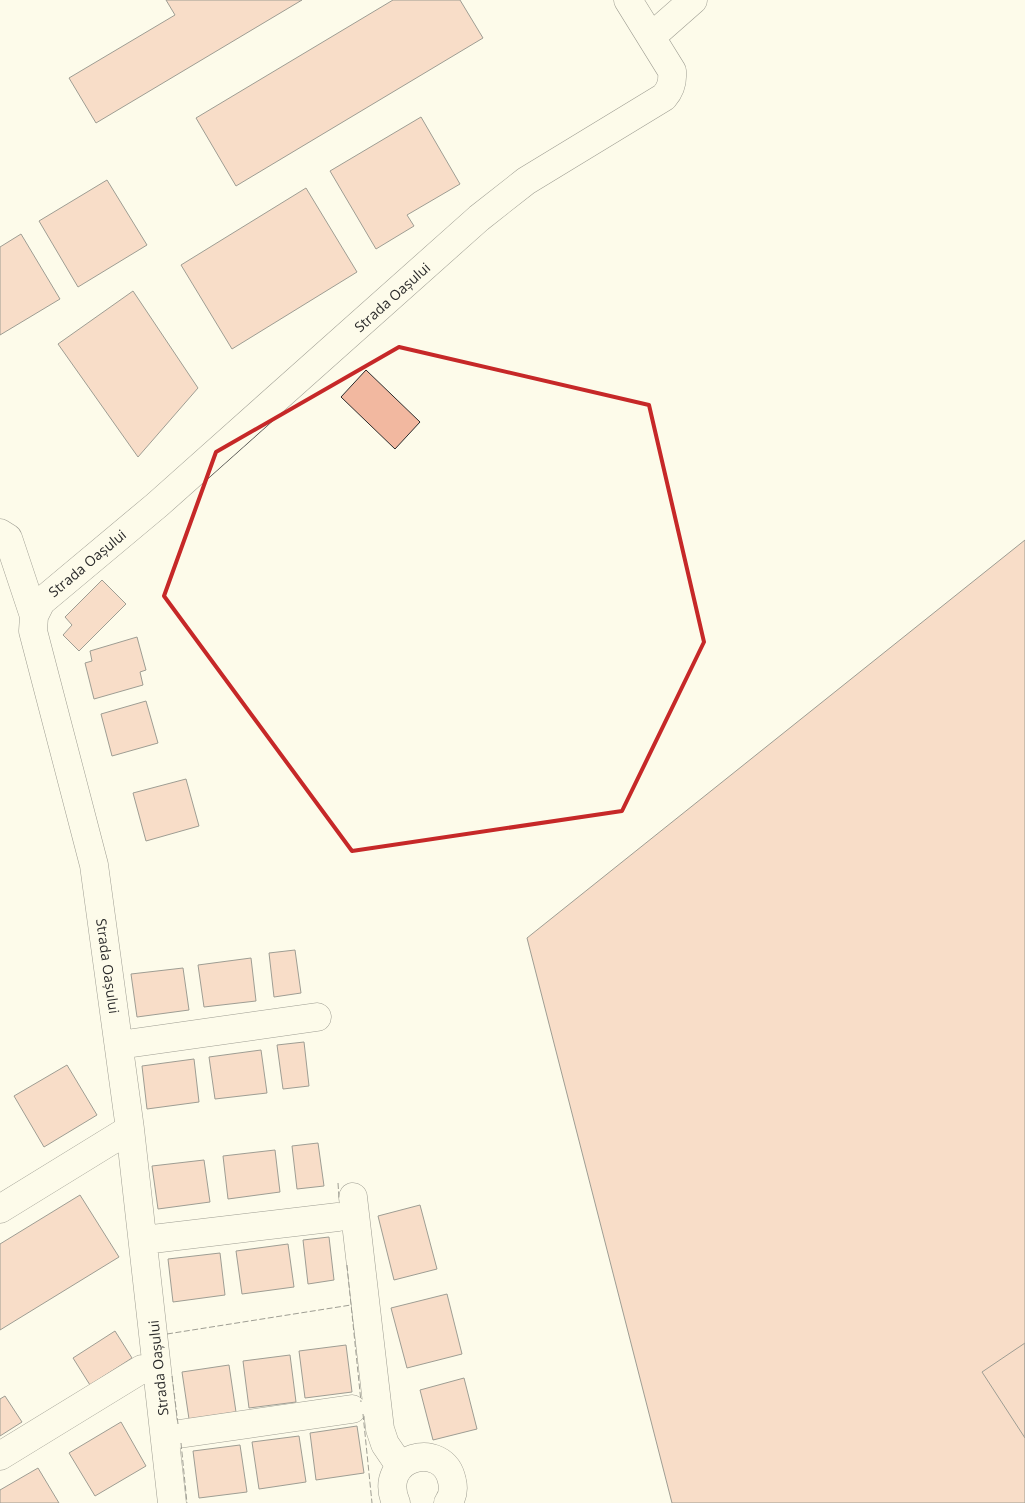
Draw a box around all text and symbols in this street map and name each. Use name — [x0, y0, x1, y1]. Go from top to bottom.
street label: Strada Oașului — [350, 258, 434, 336]
street label: Strada Oașului — [44, 525, 130, 601]
street label: Strada Oașului — [92, 917, 124, 1015]
street label: Strada Oașului — [144, 1319, 172, 1417]

